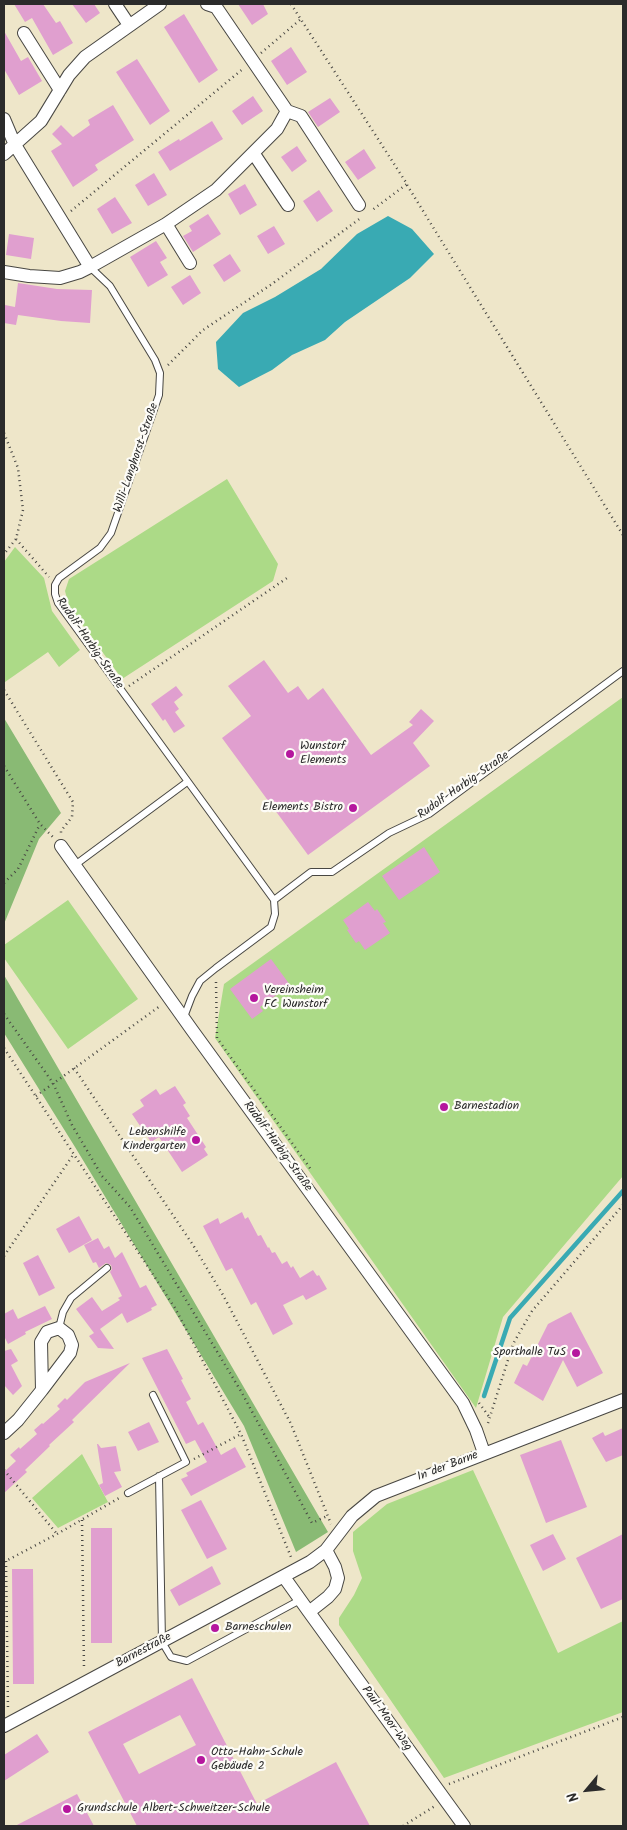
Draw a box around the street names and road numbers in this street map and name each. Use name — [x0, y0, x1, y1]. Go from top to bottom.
street label: Willi-Langhorst-Straße — [111, 401, 163, 515]
street label: Rudolf-Harbig-Straße — [52, 596, 126, 692]
street label: Rudolf-Harbig-Straße — [416, 749, 512, 823]
street label: Rudolf-Harbig-Straße — [239, 1099, 315, 1195]
street label: In der Barne — [415, 1449, 481, 1485]
street label: Barnestraße — [114, 1630, 174, 1672]
street label: Paul-Moor-Weg — [358, 1684, 414, 1754]

